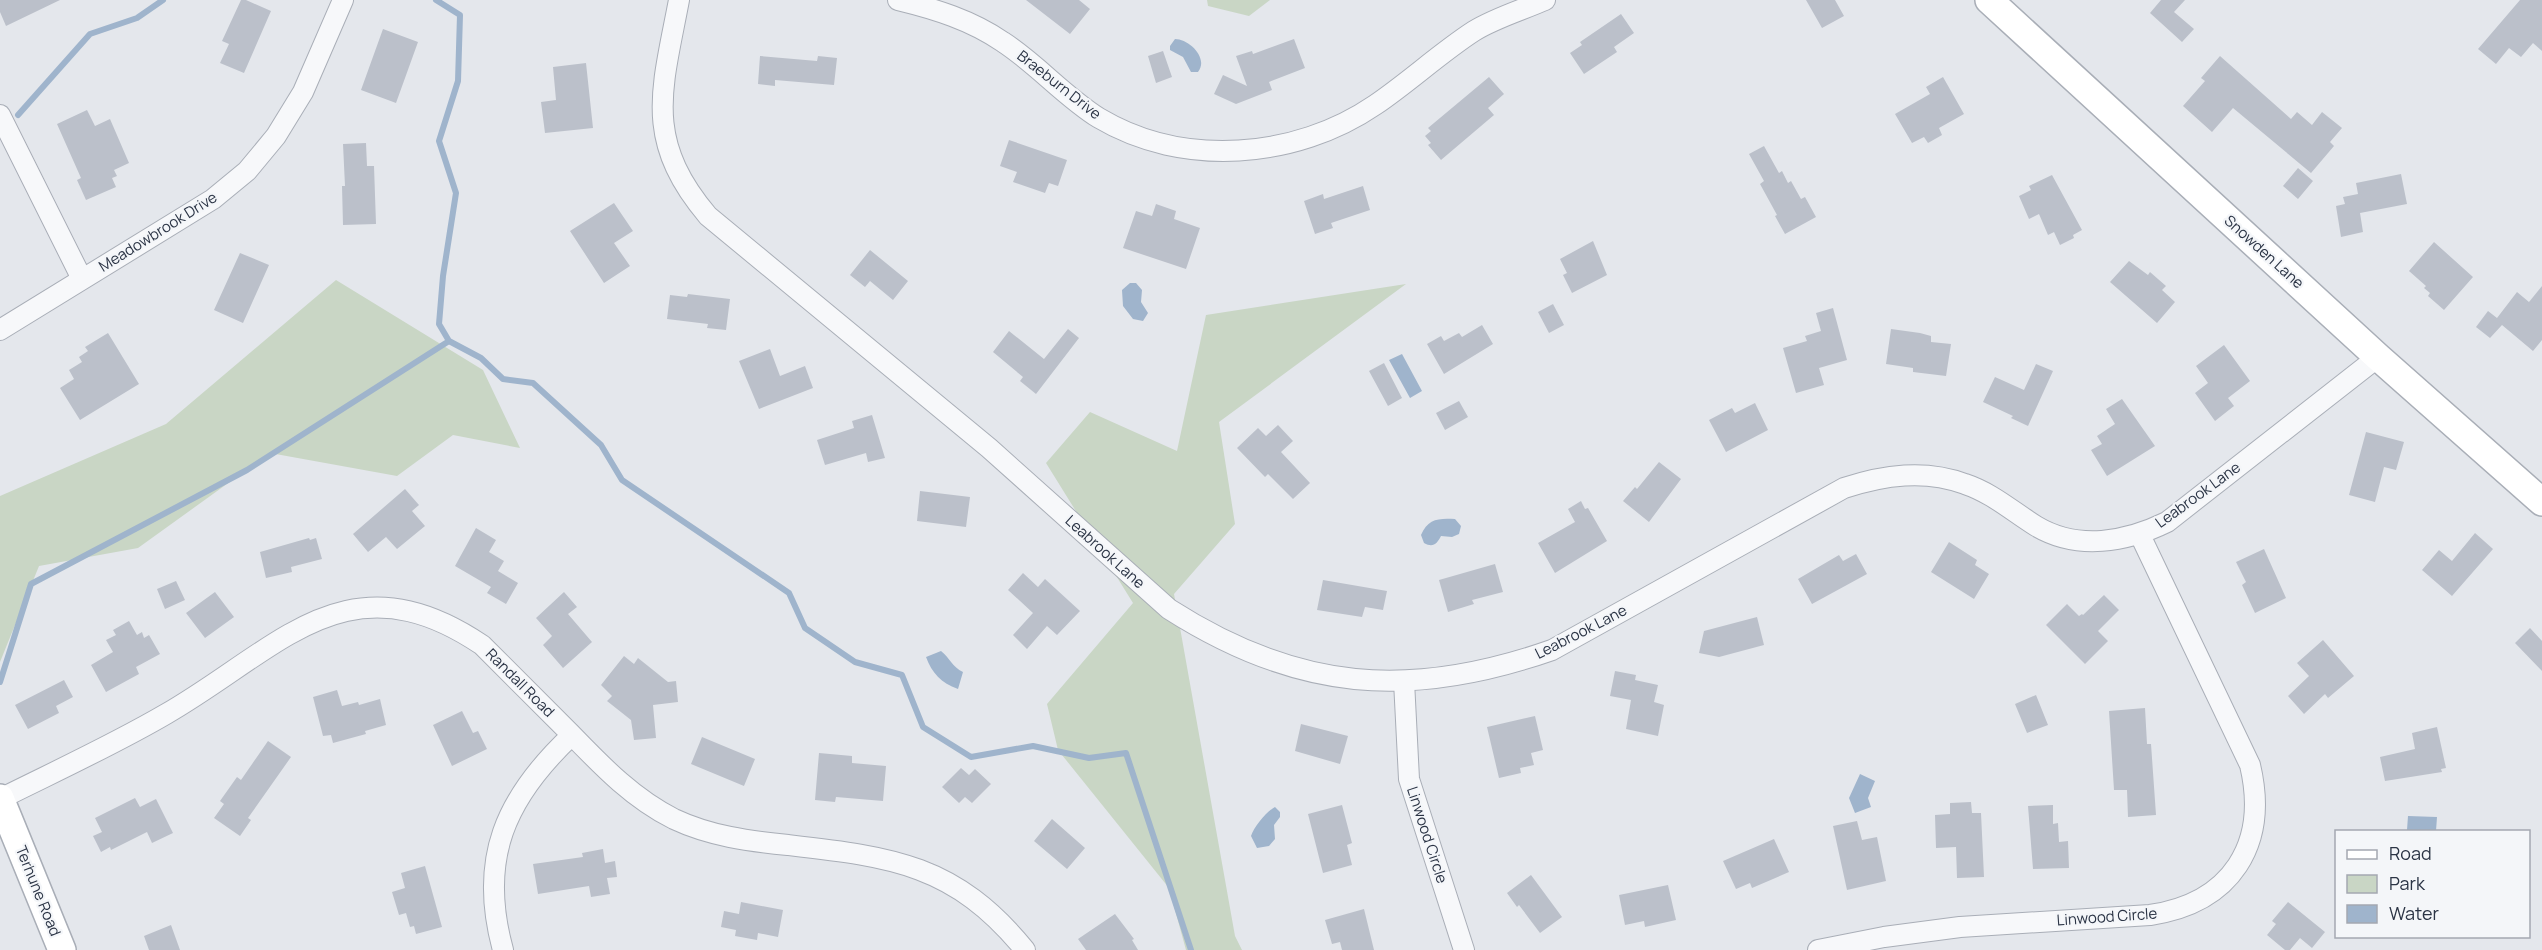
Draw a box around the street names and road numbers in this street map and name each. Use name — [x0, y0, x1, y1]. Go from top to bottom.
street label: Braeburn Drive — [1013, 45, 1106, 124]
street label: Meadowbrook Drive — [95, 187, 221, 276]
street label: Snowden Lane — [2220, 210, 2309, 293]
street label: Leabrook Lane — [2151, 456, 2245, 533]
street label: Leabrook Lane — [1061, 510, 1150, 593]
street label: Leabrook Lane — [1531, 599, 1631, 664]
street label: Randall Road — [481, 644, 559, 722]
street label: Linwood Circle — [1402, 784, 1453, 886]
street label: Terhune Road — [11, 842, 66, 939]
street label: Linwood Circle — [2056, 902, 2158, 930]

